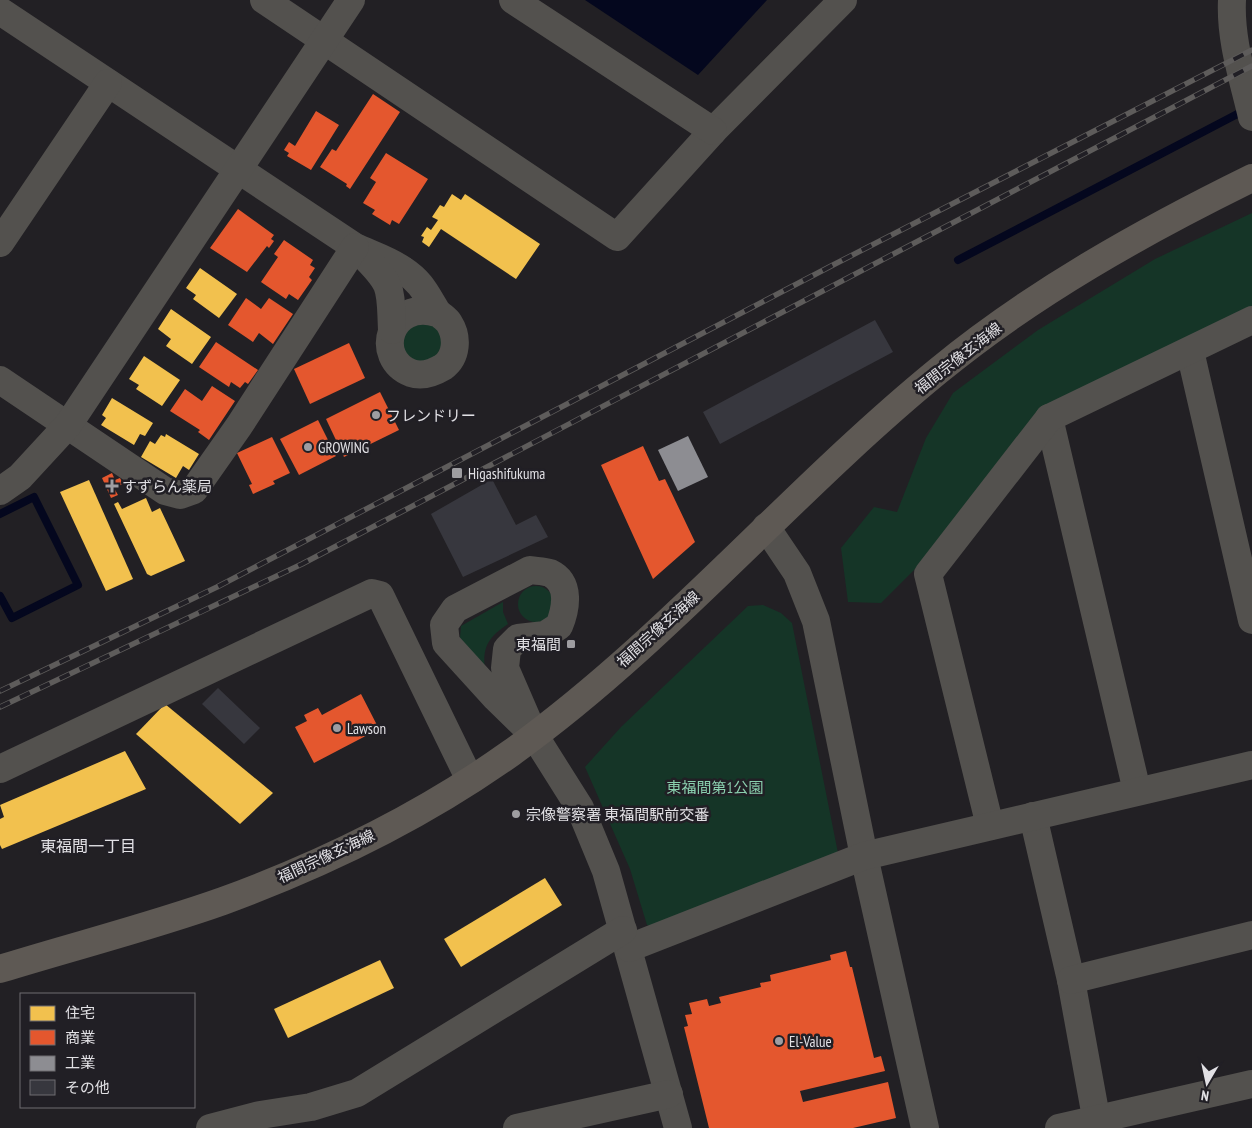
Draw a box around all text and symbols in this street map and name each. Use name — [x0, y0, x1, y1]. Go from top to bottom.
street label: 福間宗像玄海線 — [911, 318, 1005, 398]
place label: フレンドリー — [386, 406, 476, 425]
marker: フレンドリー — [370, 409, 382, 421]
place label: GROWING — [318, 438, 369, 457]
marker: GROWING — [302, 441, 314, 453]
place label: Higashifukuma — [468, 464, 545, 483]
marker: Higashifukuma — [450, 466, 464, 480]
place label: すずらん薬局 — [122, 477, 212, 496]
marker: すずらん薬局 — [106, 480, 118, 492]
street label: 福間宗像玄海線 — [613, 587, 703, 671]
place label: 東福間 — [516, 635, 561, 654]
marker: 東福間 — [565, 638, 577, 650]
place label: Lawson — [347, 719, 386, 738]
marker: Lawson — [331, 722, 343, 734]
park label: 東福間第1公園 — [667, 778, 763, 797]
place label: 宗像警察署 東福間駅前交番 — [526, 805, 709, 824]
marker: 宗像警察署 東福間駅前交番 — [510, 808, 522, 820]
street label: 福間宗像玄海線 — [274, 825, 378, 887]
district label: 東福間一丁目 — [40, 836, 136, 856]
legend — [20, 993, 195, 1108]
text: 住宅 — [65, 1003, 95, 1022]
text: 商業 — [65, 1028, 95, 1047]
place label: El-Value — [789, 1032, 832, 1051]
marker: El-Value — [773, 1035, 785, 1047]
text: 工業 — [65, 1053, 95, 1072]
north arrow — [1182, 1058, 1232, 1108]
text: その他 — [65, 1078, 110, 1097]
text: N — [1200, 1086, 1210, 1105]

